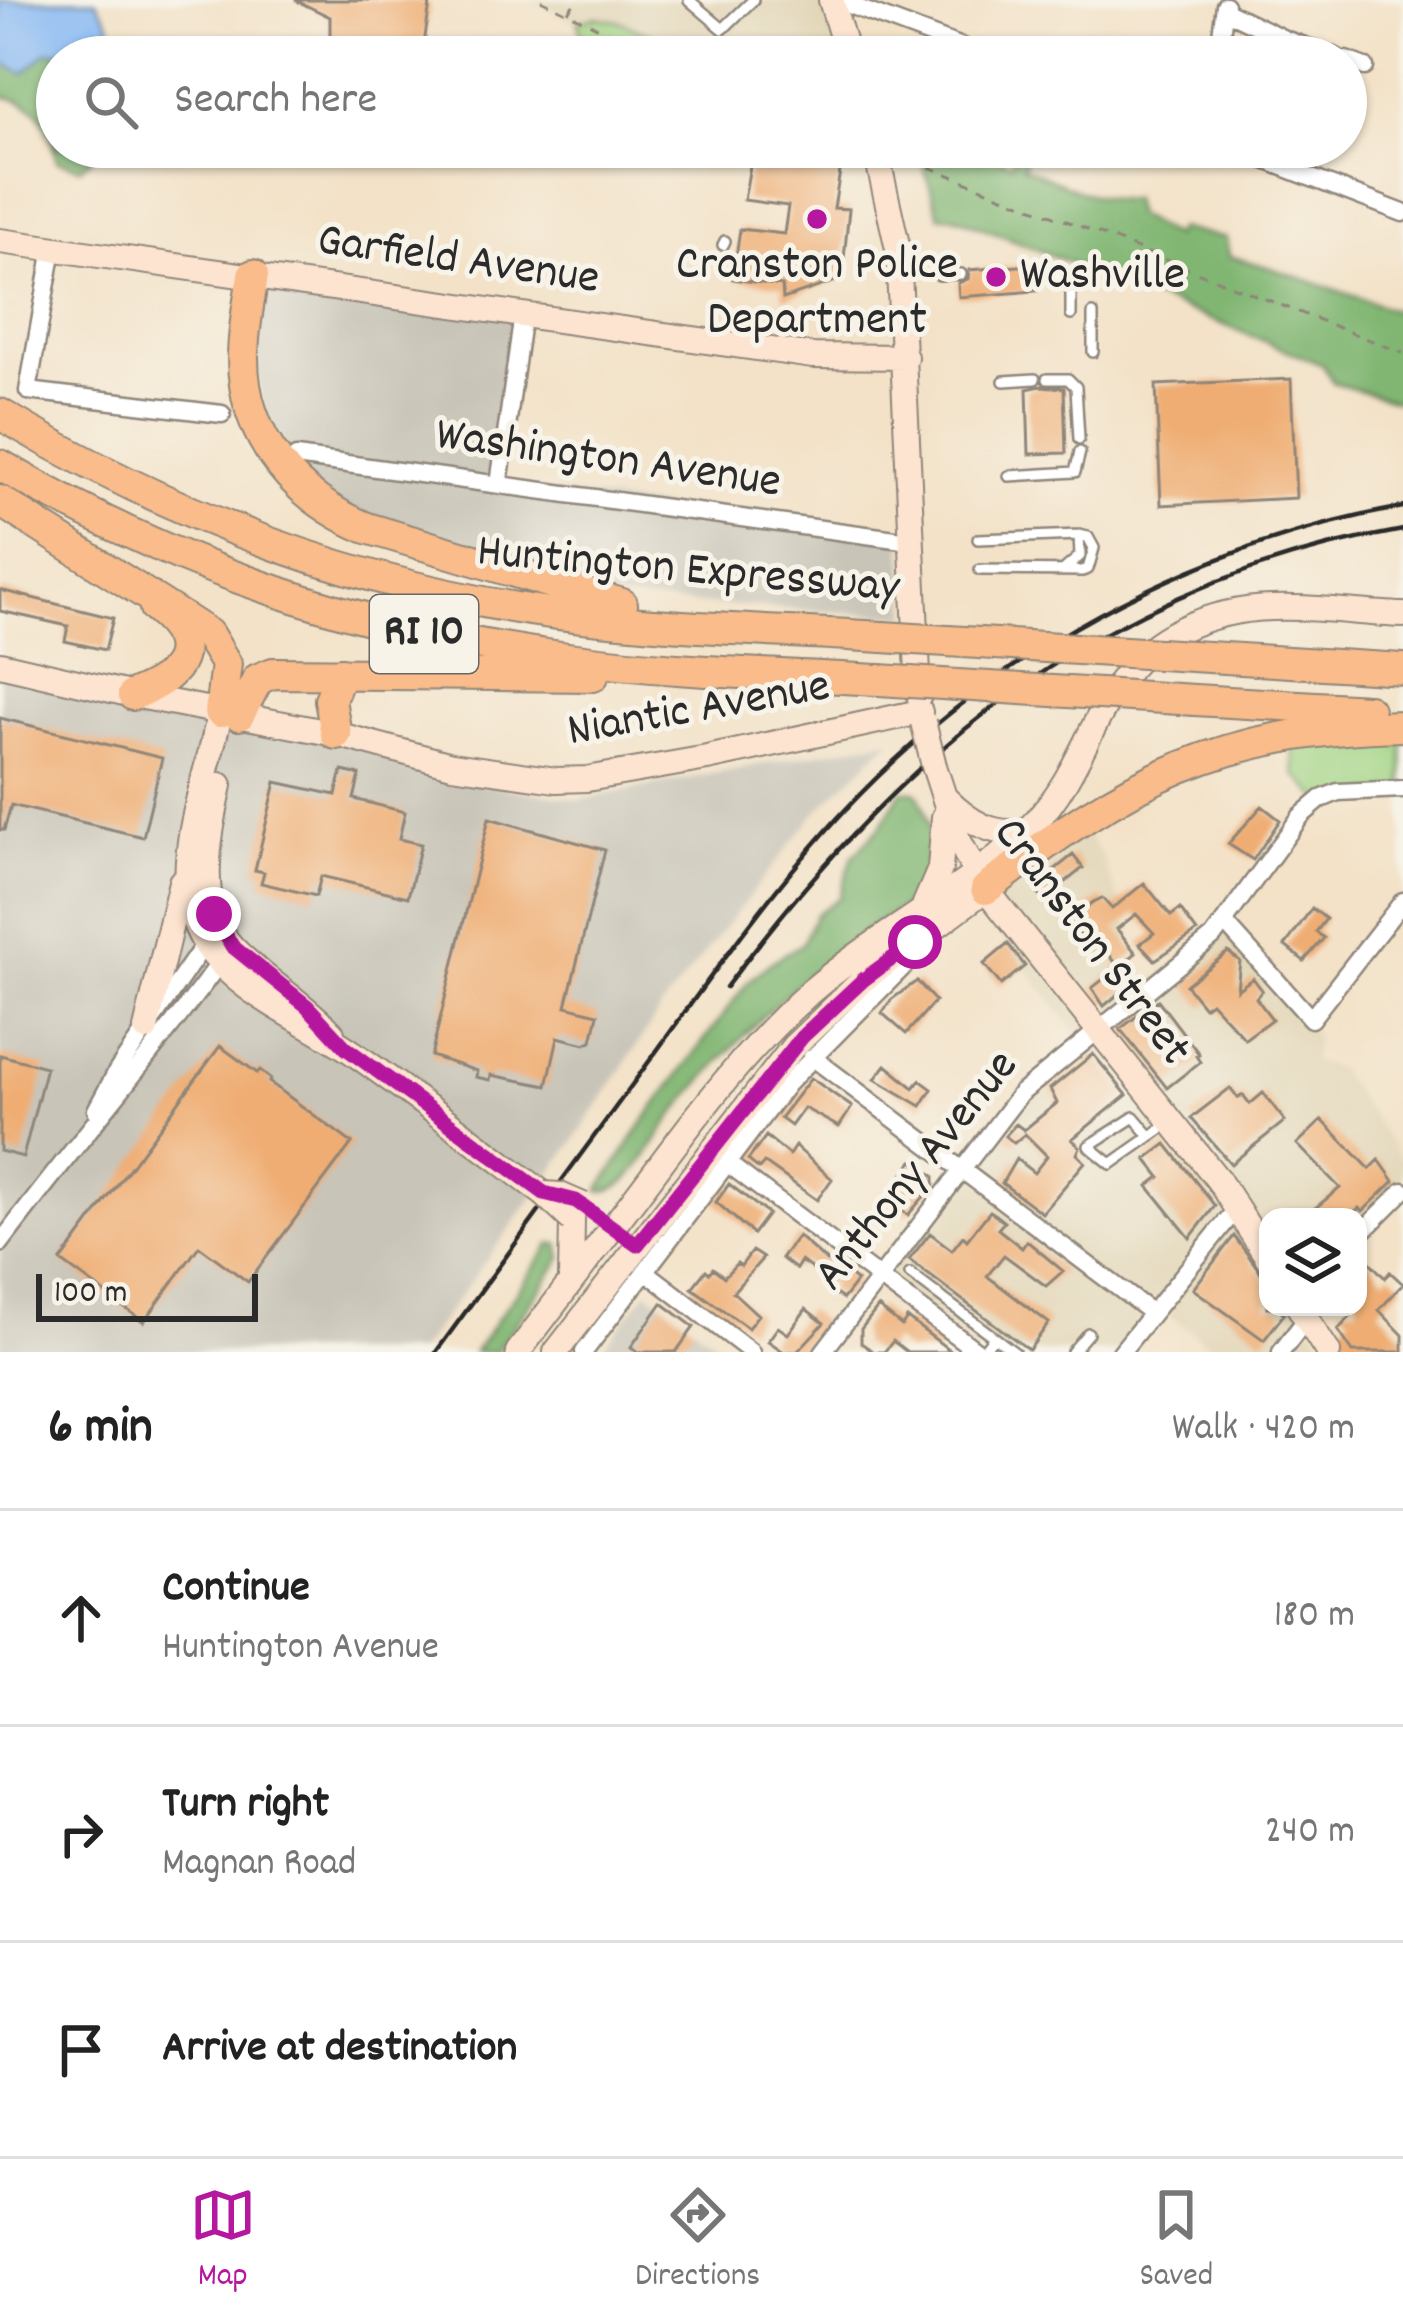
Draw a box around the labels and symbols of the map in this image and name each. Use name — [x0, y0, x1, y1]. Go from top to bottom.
marker: Cranston Police Department — [804, 206, 830, 232]
street label: Garfield Avenue — [313, 208, 603, 316]
place label: Cranston Police Department — [676, 233, 958, 357]
place label: Washville — [1020, 243, 1185, 312]
marker: Washville — [983, 264, 1009, 290]
street label: Washington Avenue — [431, 403, 785, 519]
street label: Huntington Expressway — [474, 519, 903, 625]
road number: RI 10 — [370, 595, 478, 673]
street label: Niantic Avenue — [562, 654, 836, 768]
street label: Cranston Street — [974, 804, 1206, 1082]
route end — [187, 887, 241, 941]
route start — [888, 915, 942, 969]
street label: Anthony Avenue — [799, 1036, 1037, 1308]
scale bar — [36, 1268, 258, 1321]

